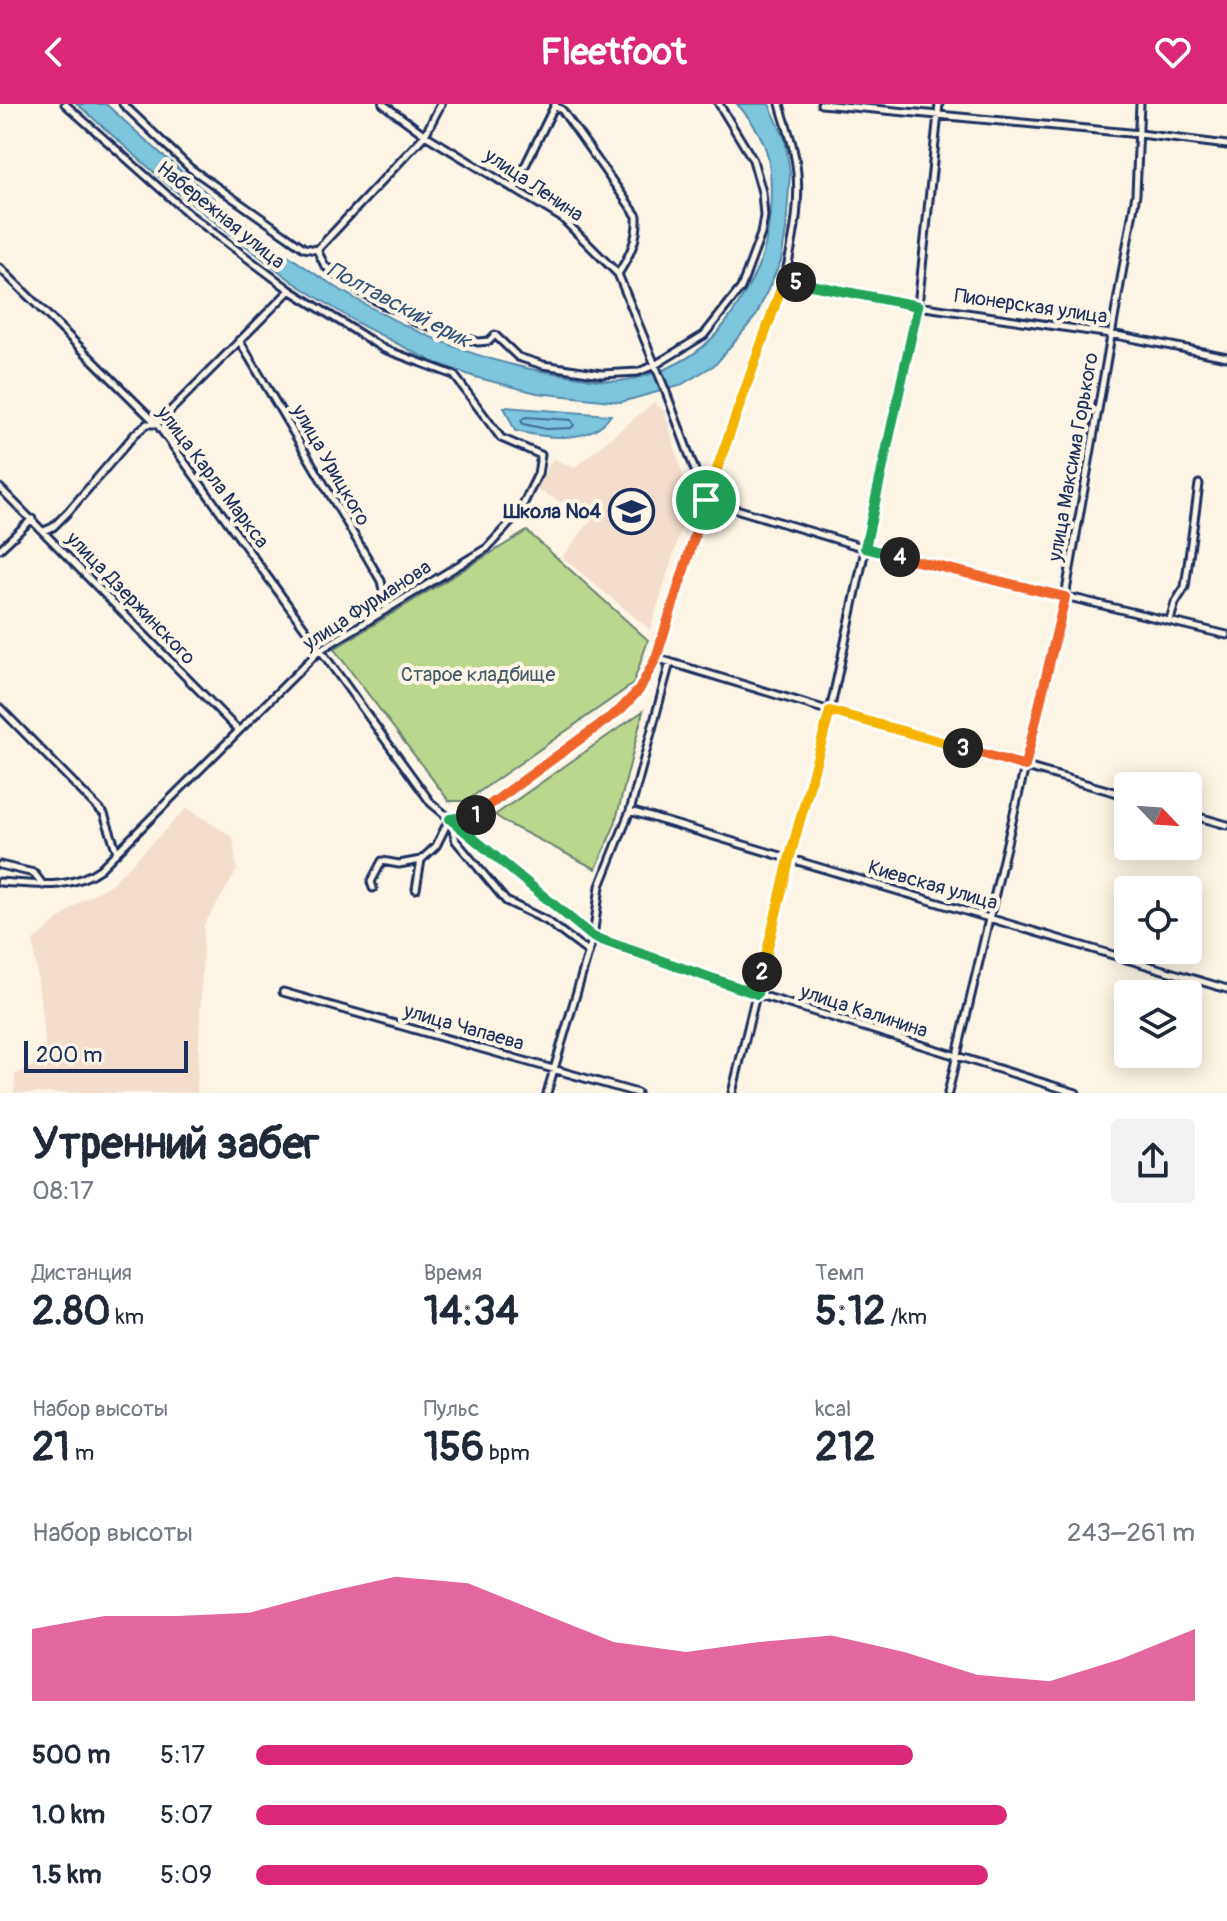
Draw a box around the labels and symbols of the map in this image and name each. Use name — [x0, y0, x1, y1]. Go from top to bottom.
street label: улица Ленина — [479, 142, 588, 227]
street label: Набережная улица — [152, 156, 290, 274]
water label: Полтавский ерик — [322, 255, 478, 356]
pin: 5 — [776, 262, 816, 302]
street label: Пионерская улица — [953, 283, 1109, 329]
street label: улица Максима Горького — [1042, 350, 1104, 564]
street label: улица Урицкого — [286, 399, 376, 530]
street label: улица Карла Маркса — [151, 400, 275, 553]
pin — [672, 466, 740, 534]
school or university icon: Школа №4 — [608, 487, 656, 535]
place label: Школа №4 — [503, 499, 601, 524]
street label: улица Дзержинского — [60, 525, 201, 670]
pin: 4 — [880, 537, 920, 577]
street label: улица Фурманова — [297, 554, 436, 656]
park label: Старое кладбище — [401, 662, 555, 687]
pin: 3 — [943, 728, 983, 768]
north arrow — [1114, 772, 1202, 860]
pin: 1 — [456, 795, 496, 835]
street label: Киевская улица — [865, 855, 1001, 915]
pin: 2 — [742, 952, 782, 992]
street label: улица Калинина — [796, 978, 931, 1043]
street label: улица Чапаева — [400, 998, 527, 1056]
scale bar — [24, 1037, 188, 1073]

